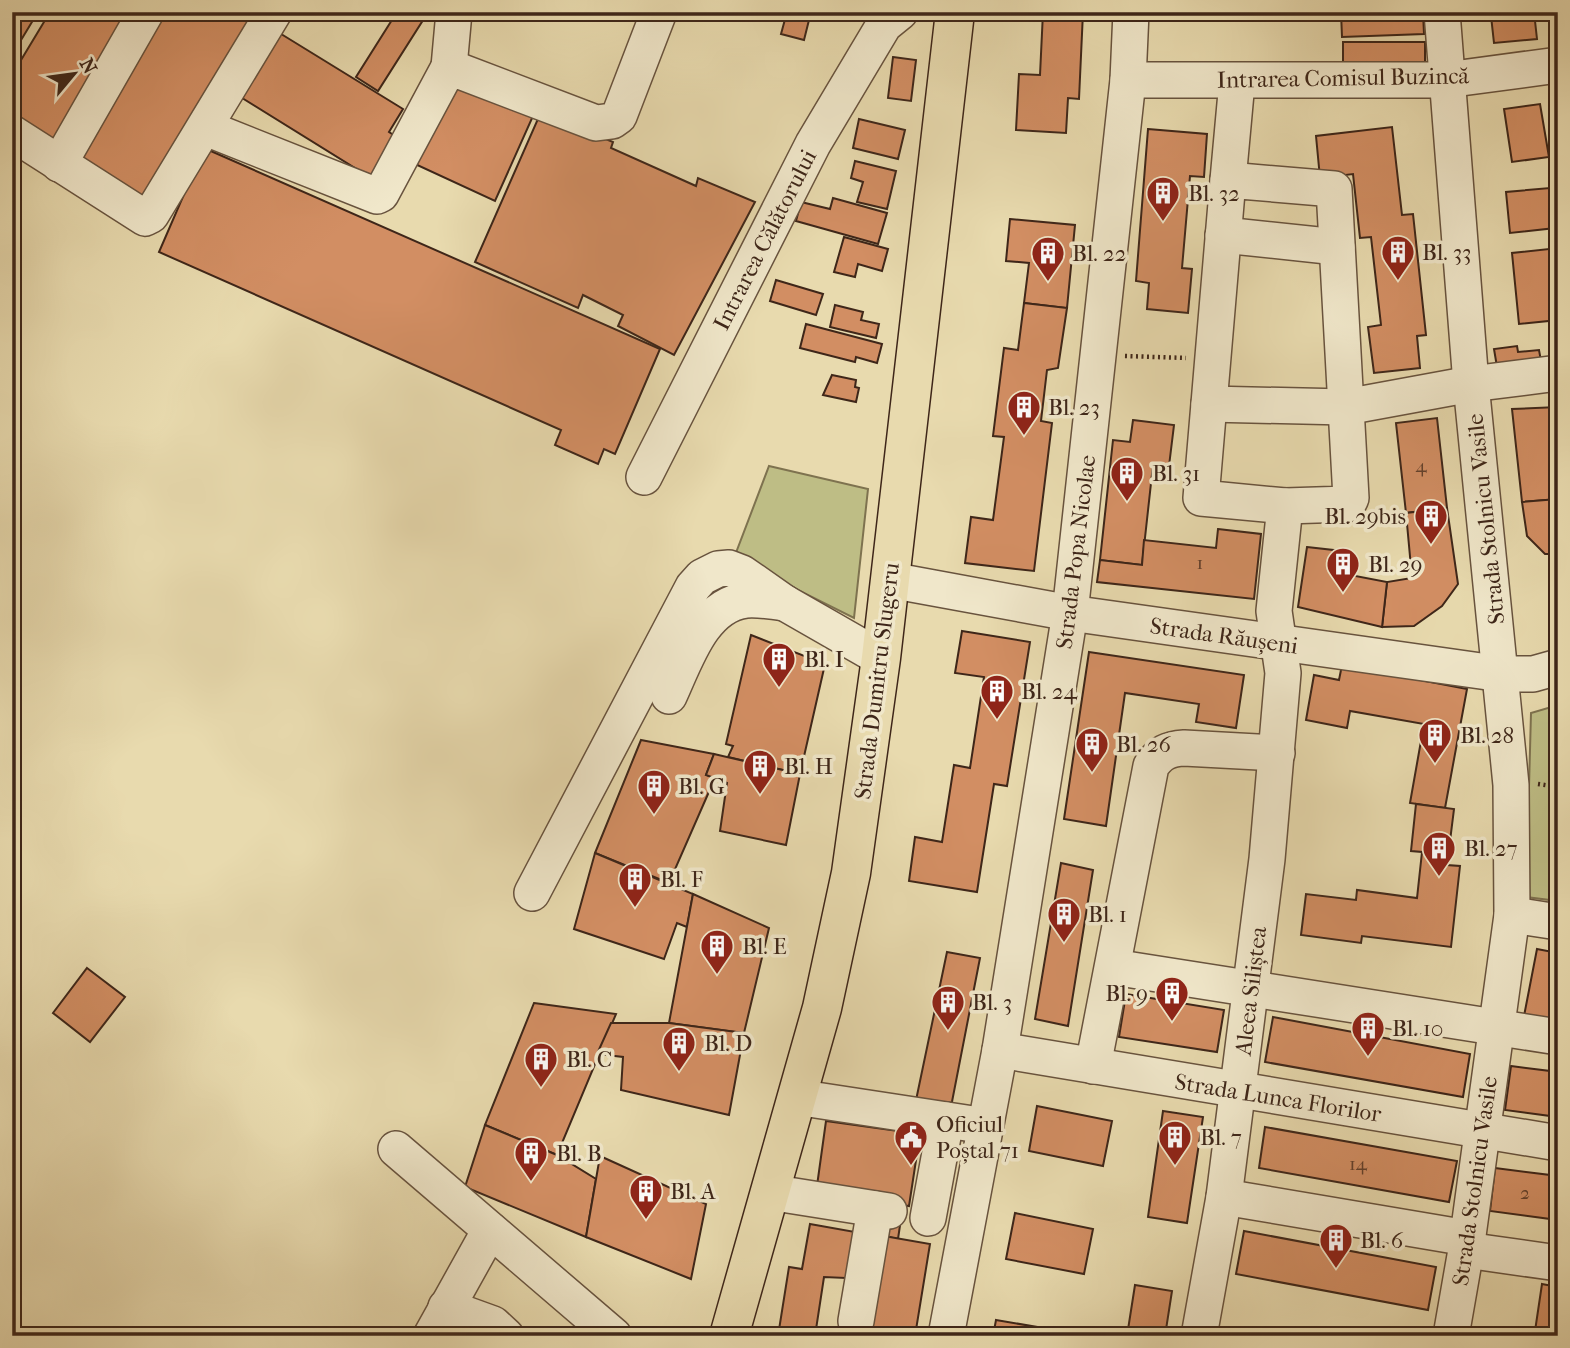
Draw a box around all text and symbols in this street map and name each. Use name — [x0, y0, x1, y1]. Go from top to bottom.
north arrow — [38, 38, 108, 108]
text: N — [75, 55, 101, 78]
street label: Intrarea Comisul Buzincă — [1217, 62, 1470, 94]
street label: Intrarea Călătorului — [708, 145, 822, 335]
building icon: Bl. 32 — [1144, 174, 1182, 223]
place label: Bl. 32 — [1188, 180, 1240, 207]
building icon: Bl. 33 — [1379, 233, 1417, 282]
building icon: Bl. 22 — [1029, 234, 1067, 283]
place label: Bl. 33 — [1422, 239, 1472, 266]
place label: Bl. 22 — [1072, 240, 1127, 267]
building icon: Bl. 23 — [1005, 388, 1043, 437]
place label: Bl. 23 — [1048, 394, 1100, 421]
street label: Strada Stolnicu Vasile — [1462, 412, 1510, 626]
street label: Strada Popa Nicolae — [1051, 453, 1101, 651]
building icon: Bl. 31 — [1108, 454, 1146, 503]
house number: 4 — [1415, 455, 1427, 477]
place label: Bl. 31 — [1152, 460, 1200, 487]
building icon: Bl. 29bis — [1412, 497, 1450, 546]
place label: Bl. 29bis — [1324, 503, 1406, 530]
building icon: Bl. 29 — [1324, 545, 1362, 594]
place label: Bl. 29 — [1368, 551, 1423, 578]
house number: 1 — [1197, 552, 1203, 574]
street label: Strada Dumitru Slugeru — [849, 561, 905, 801]
street label: Strada Răușeni — [1148, 612, 1300, 660]
building icon: Bl. I — [760, 640, 798, 689]
place label: Bl. I — [804, 646, 844, 673]
building icon: Bl. 24 — [978, 672, 1016, 721]
place label: Bl. 24 — [1021, 678, 1079, 705]
building icon: Bl. 28 — [1416, 716, 1454, 765]
place label: Bl. 28 — [1460, 722, 1514, 749]
building icon: Bl. 26 — [1073, 725, 1111, 774]
place label: Bl. 26 — [1116, 731, 1172, 758]
building icon: Bl. H — [741, 747, 779, 796]
place label: Bl. H — [784, 753, 833, 780]
building icon: Bl. G — [635, 767, 673, 816]
place label: Bl. G — [678, 773, 725, 800]
building icon: Bl. 27 — [1420, 829, 1458, 878]
place label: Bl. 27 — [1464, 835, 1518, 862]
building icon: Bl. F — [616, 860, 654, 909]
place label: Bl. F — [660, 866, 703, 893]
building icon: Bl. 1 — [1045, 895, 1083, 944]
place label: Bl. 1 — [1088, 901, 1127, 928]
street label: Aleea Siliștea — [1230, 925, 1272, 1058]
building icon: Bl. E — [698, 927, 736, 976]
place label: Bl. E — [742, 933, 787, 960]
building icon: Bl. 9 — [1153, 974, 1191, 1023]
place label: Bl. 9 — [1105, 980, 1148, 1007]
building icon: Bl. 3 — [929, 983, 967, 1032]
place label: Bl. 3 — [972, 989, 1012, 1016]
building icon: Bl. 10 — [1349, 1009, 1387, 1058]
place label: Bl. 10 — [1392, 1015, 1443, 1042]
building icon: Bl. D — [660, 1024, 698, 1073]
place label: Bl. D — [704, 1030, 752, 1057]
building icon: Bl. C — [522, 1040, 560, 1089]
place label: Bl. C — [566, 1046, 612, 1073]
street label: Strada Lunca Florilor — [1173, 1068, 1383, 1128]
street label: Strada Stolnicu Vasile — [1447, 1074, 1503, 1288]
place label: Oficiul Poștal 71 — [936, 1111, 1019, 1164]
public building icon: Oficiul Poștal 71 — [892, 1118, 930, 1167]
building icon: Bl. 7 — [1156, 1118, 1194, 1167]
place label: Bl. 7 — [1200, 1124, 1242, 1151]
building icon: Bl. B — [512, 1134, 550, 1183]
place label: Bl. B — [556, 1140, 602, 1167]
house number: 14 — [1349, 1153, 1368, 1175]
building icon: Bl. A — [627, 1172, 665, 1221]
place label: Bl. A — [670, 1178, 717, 1205]
house number: 2 — [1520, 1182, 1530, 1204]
building icon: Bl. 6 — [1317, 1221, 1355, 1270]
place label: Bl. 6 — [1360, 1227, 1404, 1254]

